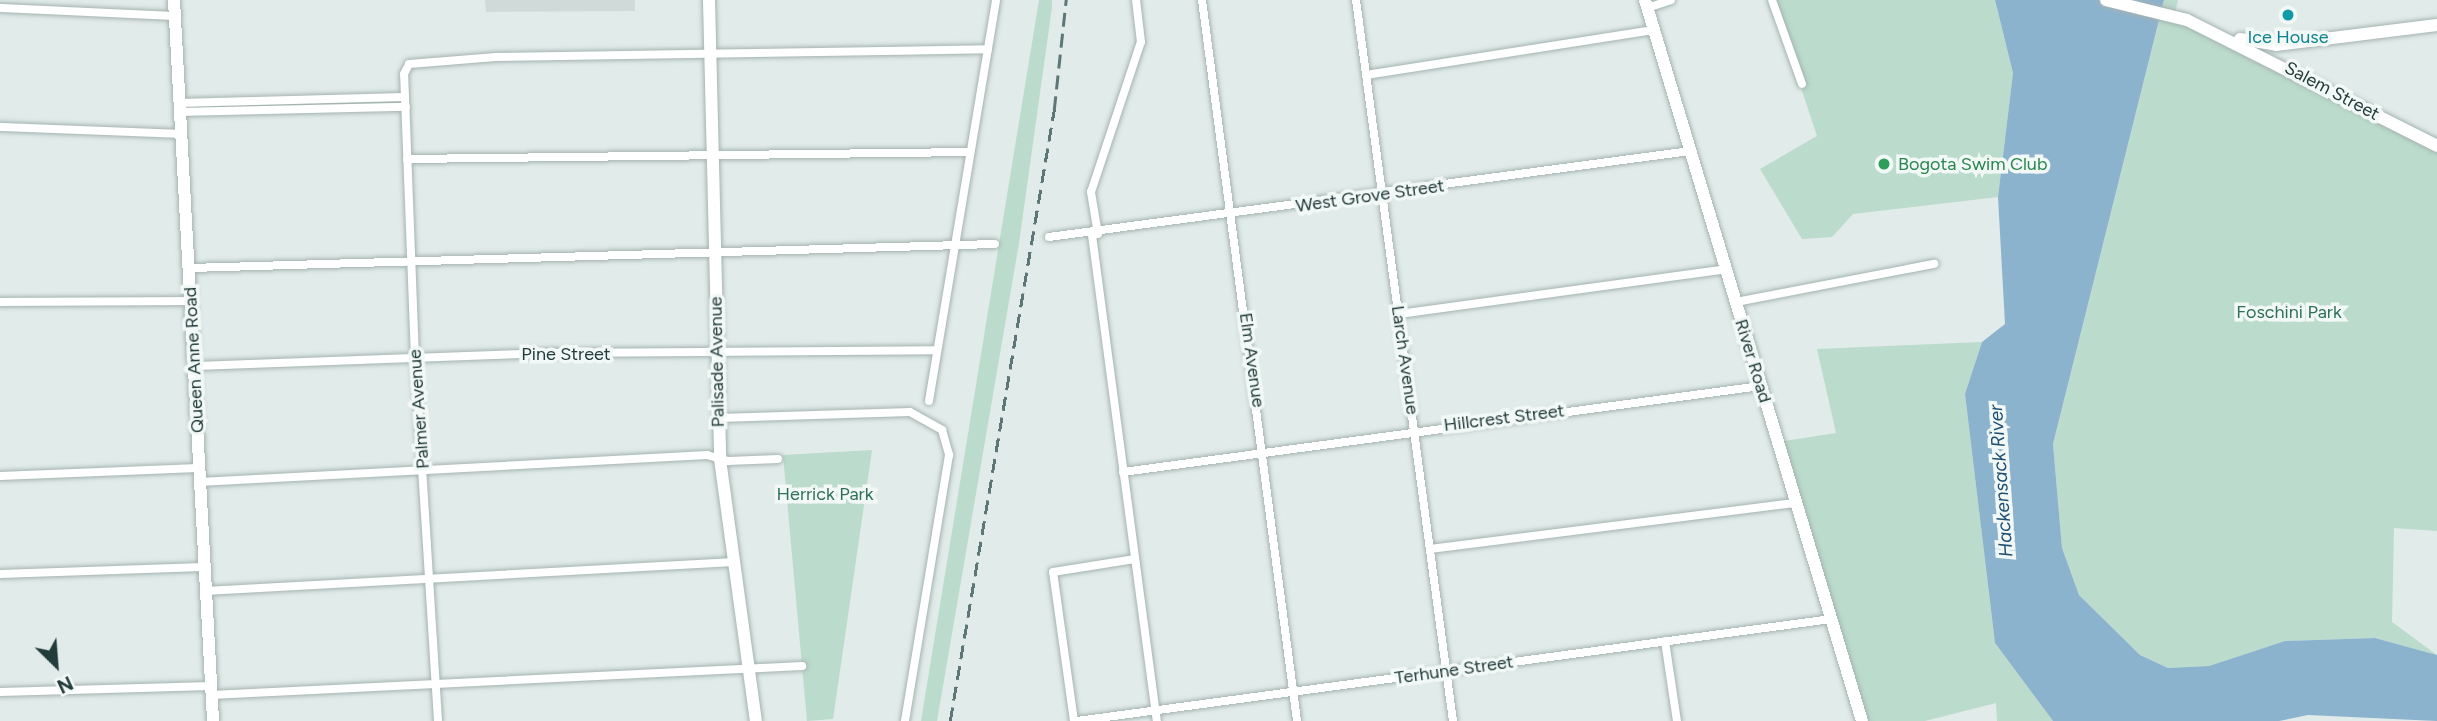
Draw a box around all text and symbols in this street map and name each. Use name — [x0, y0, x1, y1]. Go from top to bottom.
marker: Ice House — [2280, 7, 2296, 23]
place label: Ice House — [2247, 26, 2329, 48]
street label: Salem Street — [2281, 57, 2383, 125]
place label: Bogota Swim Club — [1898, 153, 2047, 175]
marker: Bogota Swim Club — [1876, 156, 1892, 172]
street label: West Grove Street — [1294, 175, 1446, 217]
street label: Queen Anne Road — [179, 286, 209, 434]
street label: Palisade Avenue — [705, 296, 729, 428]
park label: Foschini Park — [2236, 301, 2342, 323]
street label: Larch Avenue — [1387, 304, 1423, 416]
street label: Elm Avenue — [1235, 311, 1269, 409]
street label: River Road — [1730, 317, 1776, 405]
street label: Pine Street — [521, 343, 611, 365]
street label: Palmer Avenue — [404, 348, 434, 470]
street label: Hillcrest Street — [1442, 400, 1566, 436]
water label: Hackensack River — [1984, 404, 2018, 558]
park label: Herrick Park — [777, 483, 873, 505]
north arrow — [21, 630, 91, 700]
street label: Terhune Street — [1393, 651, 1515, 689]
text: N — [54, 671, 77, 698]

